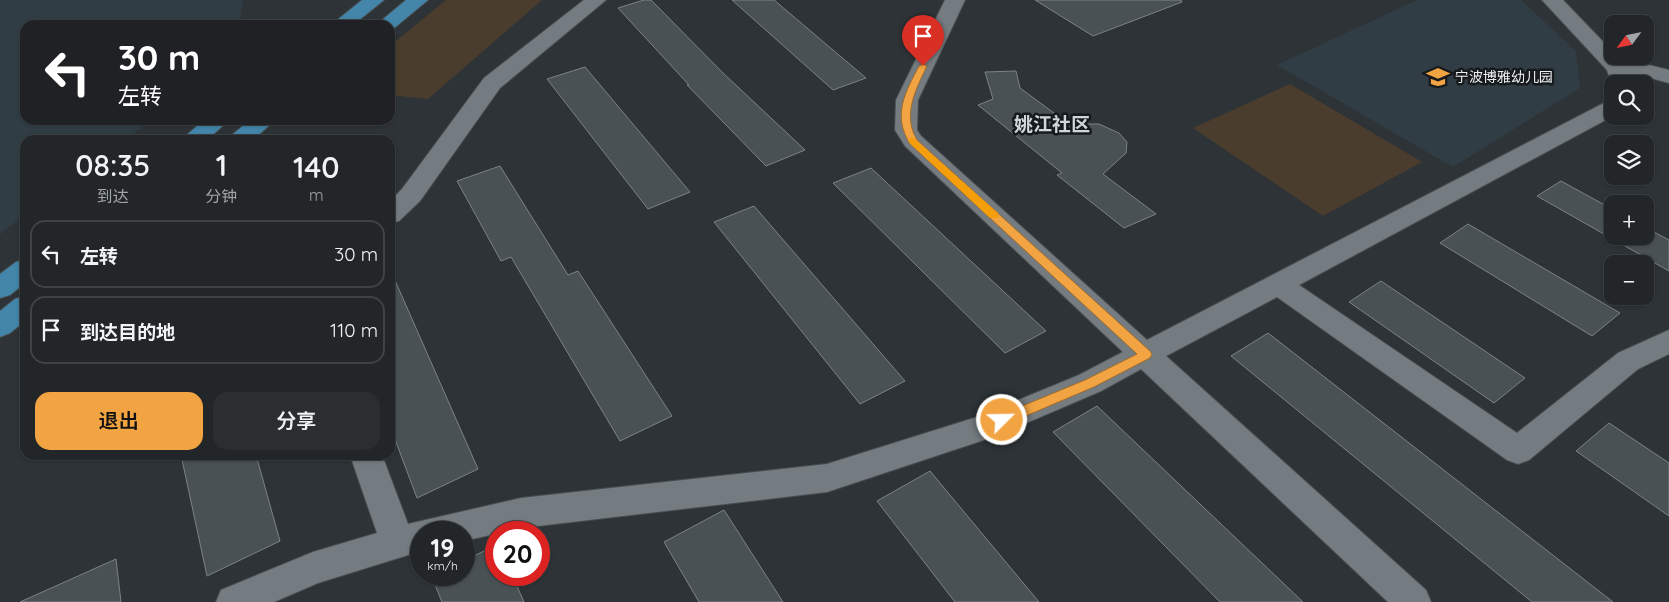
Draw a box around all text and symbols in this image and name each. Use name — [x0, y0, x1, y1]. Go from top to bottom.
pin — [902, 15, 944, 66]
north arrow — [1604, 15, 1654, 65]
map controls — [1604, 15, 1654, 305]
icon: arrive — [909, 22, 937, 50]
text: 30 m — [118, 35, 200, 79]
icon: left — [35, 40, 100, 105]
school or university icon: 宁波博雅幼儿园 — [1425, 64, 1451, 90]
place label: 宁波博雅幼儿园 — [1455, 68, 1553, 86]
button: search — [1604, 75, 1654, 125]
text: 左转 — [118, 82, 162, 110]
district label: 姚江社区 — [1014, 112, 1090, 136]
button: layers — [1604, 135, 1654, 185]
text: 08:35 — [75, 146, 150, 184]
text: 1 — [216, 146, 227, 184]
text: 140 — [293, 148, 340, 186]
text: m — [309, 185, 324, 205]
text: 到达 — [97, 186, 129, 206]
text: 分钟 — [206, 186, 238, 206]
button: + — [1604, 195, 1654, 245]
icon: left — [37, 240, 65, 268]
text: 30 m — [334, 242, 378, 266]
text: 左转 — [80, 244, 118, 268]
button: − — [1604, 255, 1654, 305]
icon: arrive — [37, 316, 65, 344]
text: 110 m — [330, 318, 378, 342]
text: 到达目的地 — [80, 320, 175, 344]
button: 退出 — [35, 392, 203, 450]
button: 分享 — [213, 392, 380, 450]
position arrow — [975, 393, 1027, 445]
speed limit sign: 20 — [485, 521, 550, 586]
text: 19 — [431, 532, 454, 563]
text: km/h — [427, 558, 458, 573]

